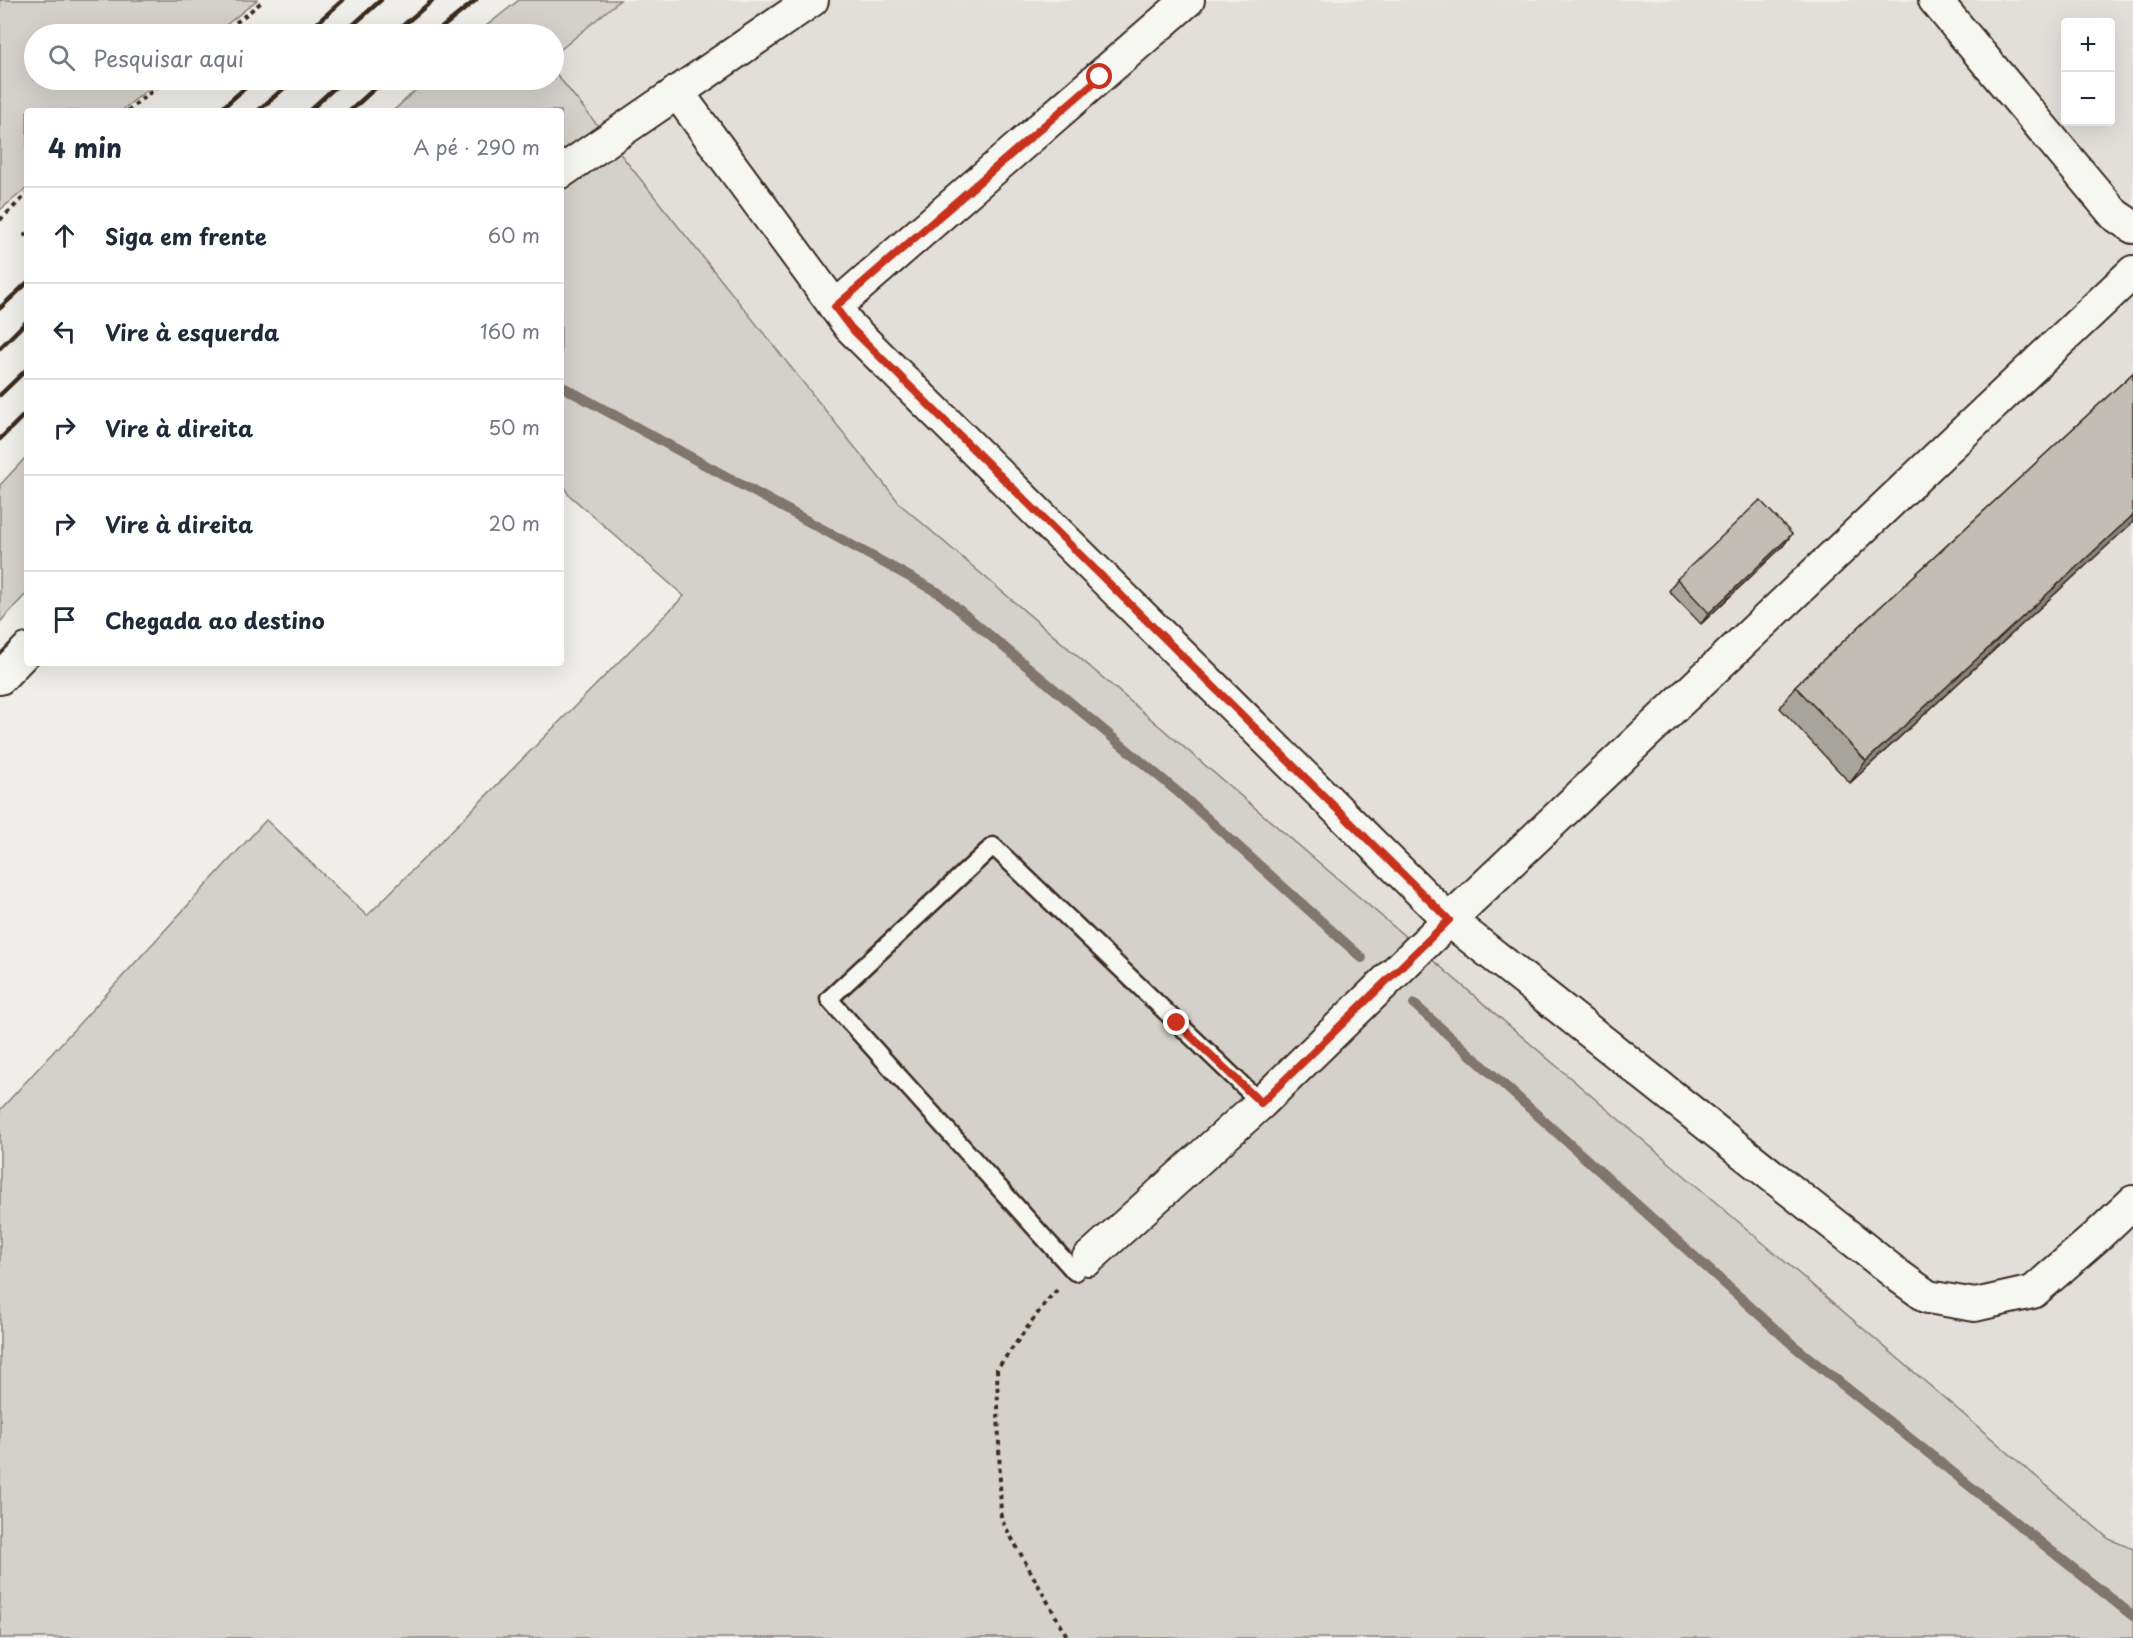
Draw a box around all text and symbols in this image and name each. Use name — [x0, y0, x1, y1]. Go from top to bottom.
map controls — [2061, 18, 2115, 126]
button: + — [2061, 18, 2115, 72]
search box — [24, 24, 564, 90]
icon: search — [45, 41, 78, 74]
text: Pesquisar aqui — [93, 41, 244, 74]
route start — [1086, 63, 1112, 89]
button: − — [2061, 72, 2115, 126]
text: 4 min — [48, 128, 122, 167]
text: A pé · 290 m — [413, 132, 540, 162]
icon: ahead — [48, 219, 81, 252]
text: Siga em frente — [105, 219, 267, 252]
text: 60 m — [488, 220, 540, 250]
icon: left — [48, 315, 81, 348]
text: Vire à esquerda — [105, 315, 279, 348]
text: 160 m — [480, 316, 540, 346]
icon: right — [48, 411, 81, 444]
text: Vire à direita — [105, 411, 253, 444]
text: 50 m — [488, 412, 540, 442]
icon: right — [48, 507, 81, 540]
text: Vire à direita — [105, 507, 253, 540]
text: 20 m — [488, 508, 540, 538]
icon: arrive — [48, 603, 81, 636]
text: Chegada ao destino — [105, 603, 325, 636]
route end — [1163, 1009, 1189, 1035]

